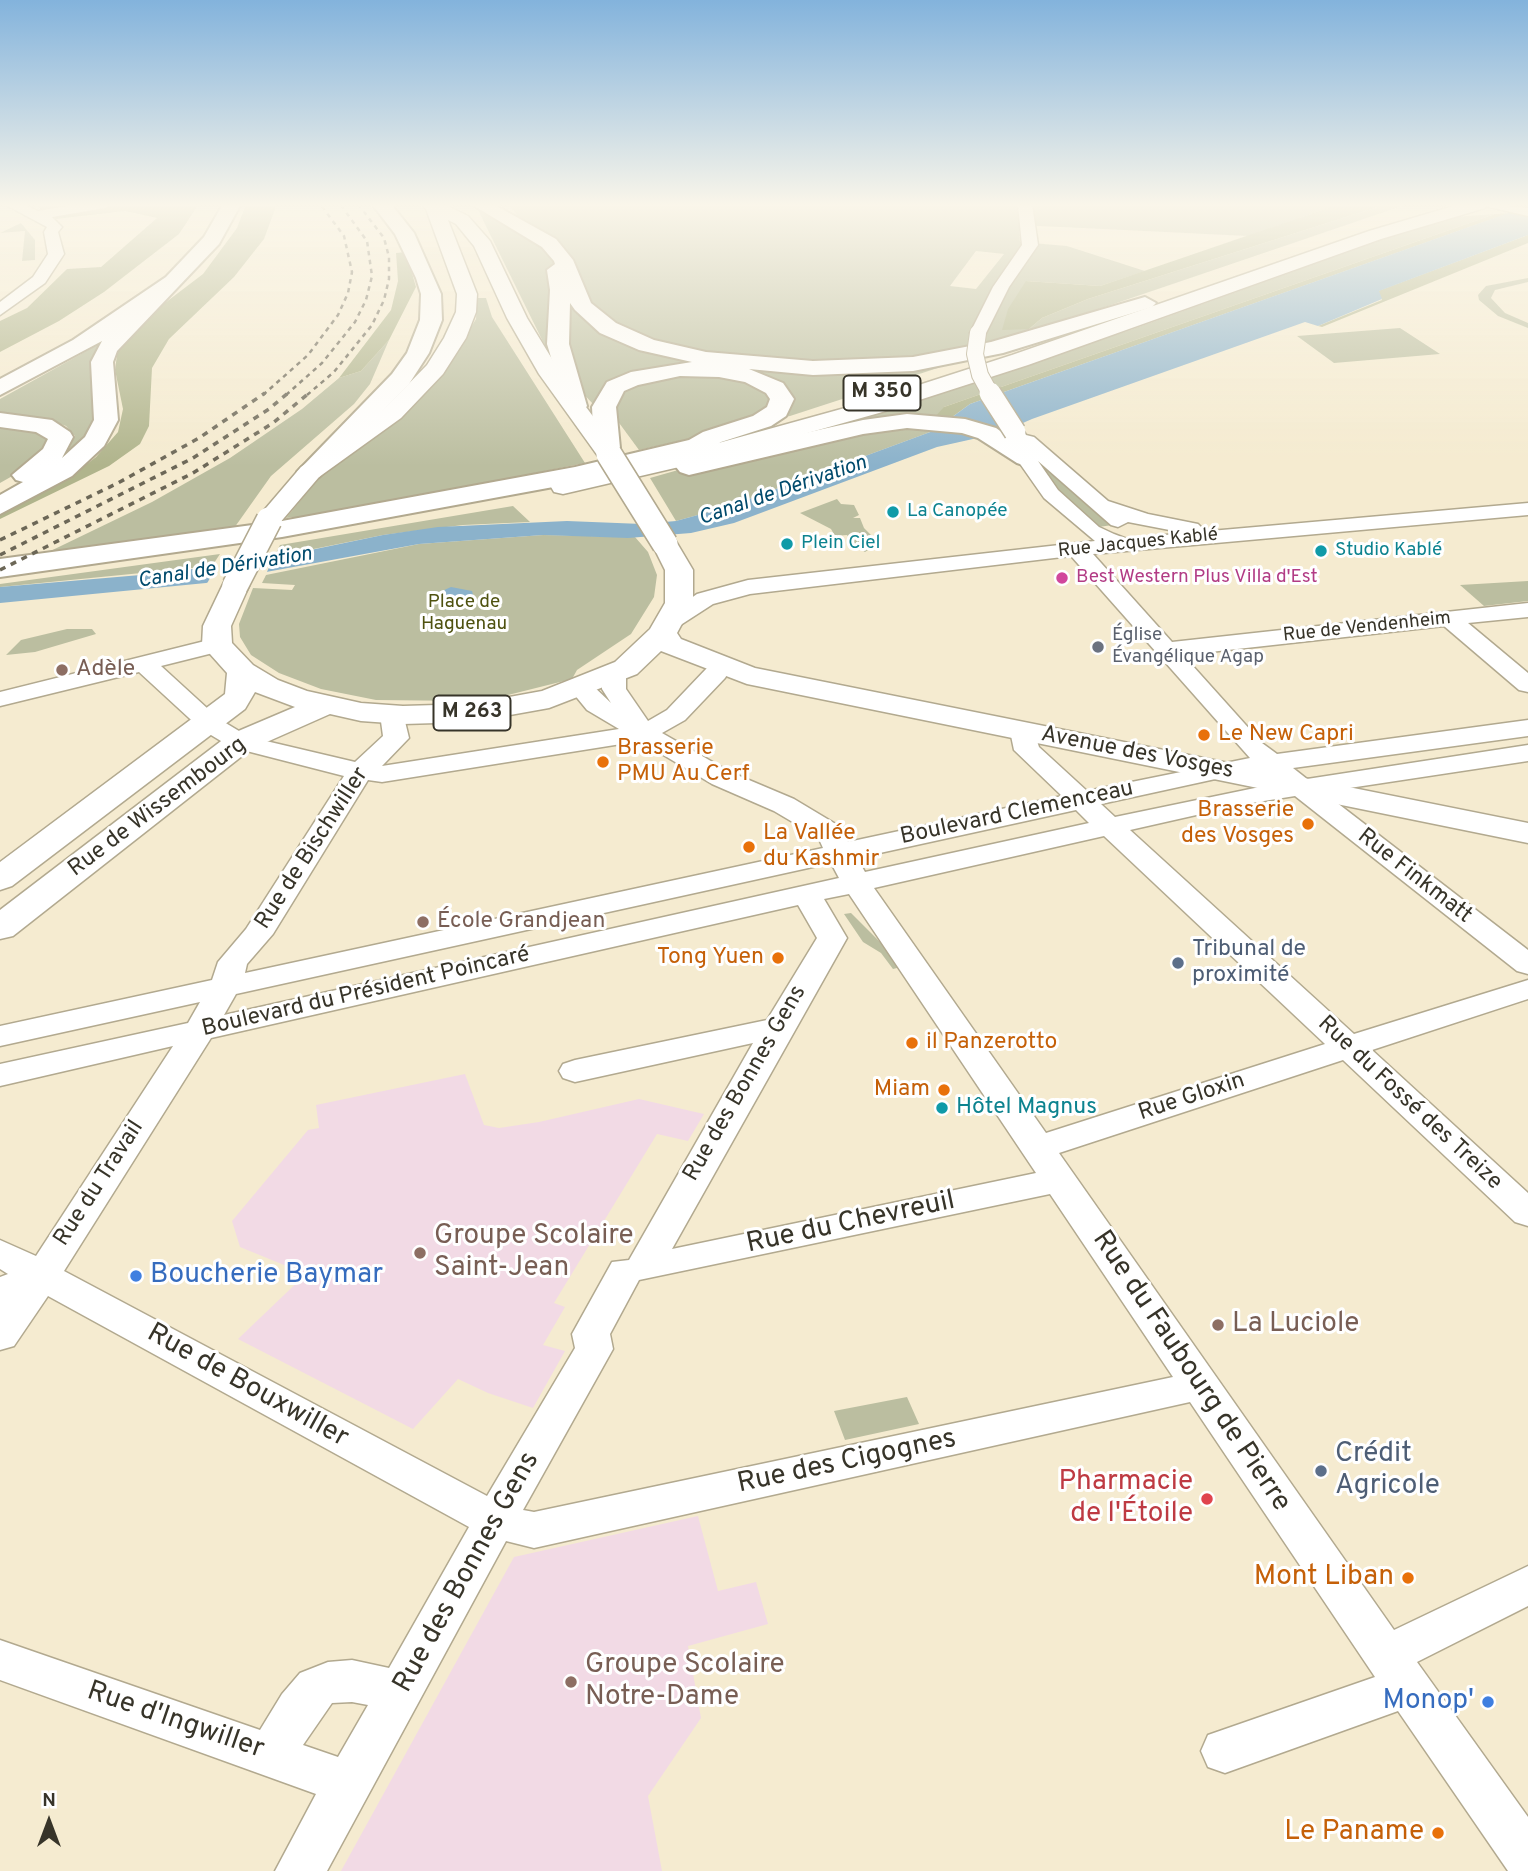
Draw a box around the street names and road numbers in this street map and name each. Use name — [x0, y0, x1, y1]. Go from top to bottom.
road number: M 350 — [844, 376, 920, 410]
street label: Rue Jacques Kablé — [1057, 524, 1219, 564]
street label: Rue de Vendenheim — [1282, 608, 1452, 648]
road number: M 263 — [434, 696, 510, 730]
street label: Avenue des Vosges — [1039, 722, 1235, 786]
street label: Rue de Wissembourg — [64, 732, 252, 884]
street label: Rue de Bischwiller — [250, 763, 376, 935]
street label: Boulevard Clemenceau — [898, 776, 1136, 852]
street label: Rue Finkmatt — [1351, 824, 1477, 930]
street label: Boulevard du Président Poincaré — [199, 942, 533, 1044]
street label: Rue des Bonnes Gens — [679, 981, 813, 1187]
street label: Rue du Fossé des Treize — [1311, 1011, 1507, 1197]
street label: Rue Gloxin — [1135, 1068, 1249, 1128]
street label: Rue du Travail — [49, 1116, 151, 1252]
street label: Rue du Chevreuil — [744, 1185, 958, 1263]
street label: Rue du Faubourg de Pierre — [1083, 1225, 1297, 1519]
street label: Rue de Bouxwiller — [140, 1318, 354, 1456]
street label: Rue des Cigognes — [735, 1423, 959, 1503]
street label: Rue des Bonnes Gens — [388, 1447, 548, 1699]
street label: Rue d'Ingwiller — [82, 1676, 268, 1768]

